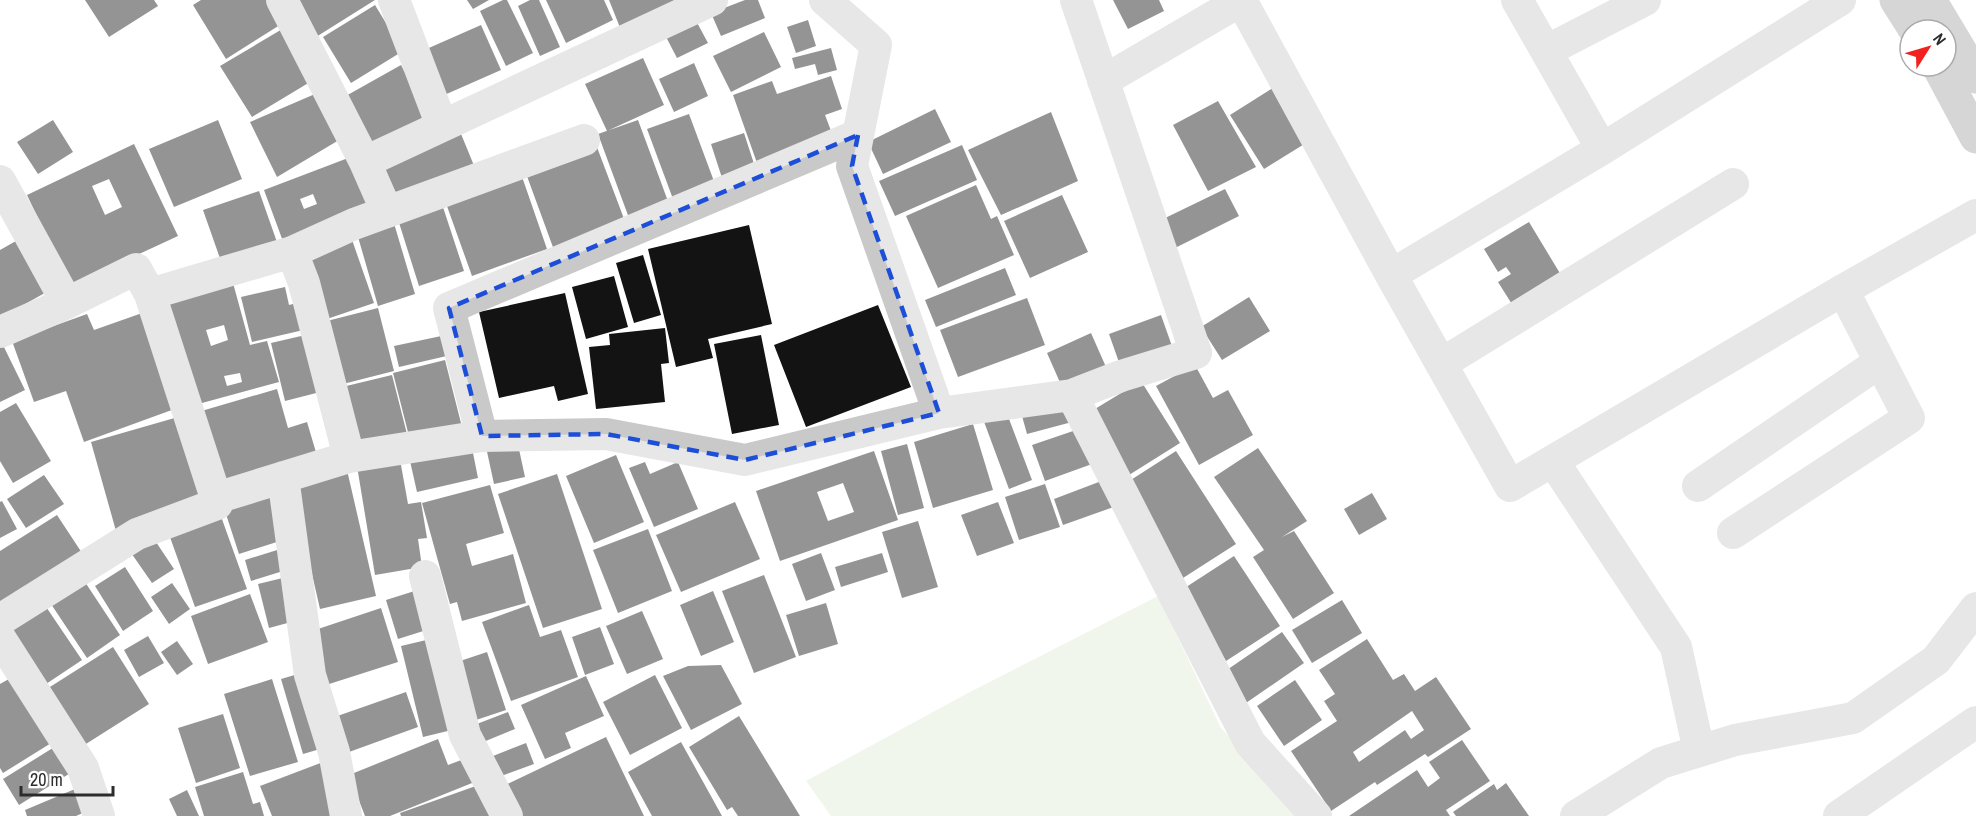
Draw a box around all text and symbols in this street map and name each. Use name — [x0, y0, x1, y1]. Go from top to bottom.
north arrow — [1898, 18, 1958, 78]
text: N — [1928, 29, 1952, 49]
scale bar — [21, 759, 112, 797]
text: 20 m — [30, 767, 63, 792]

